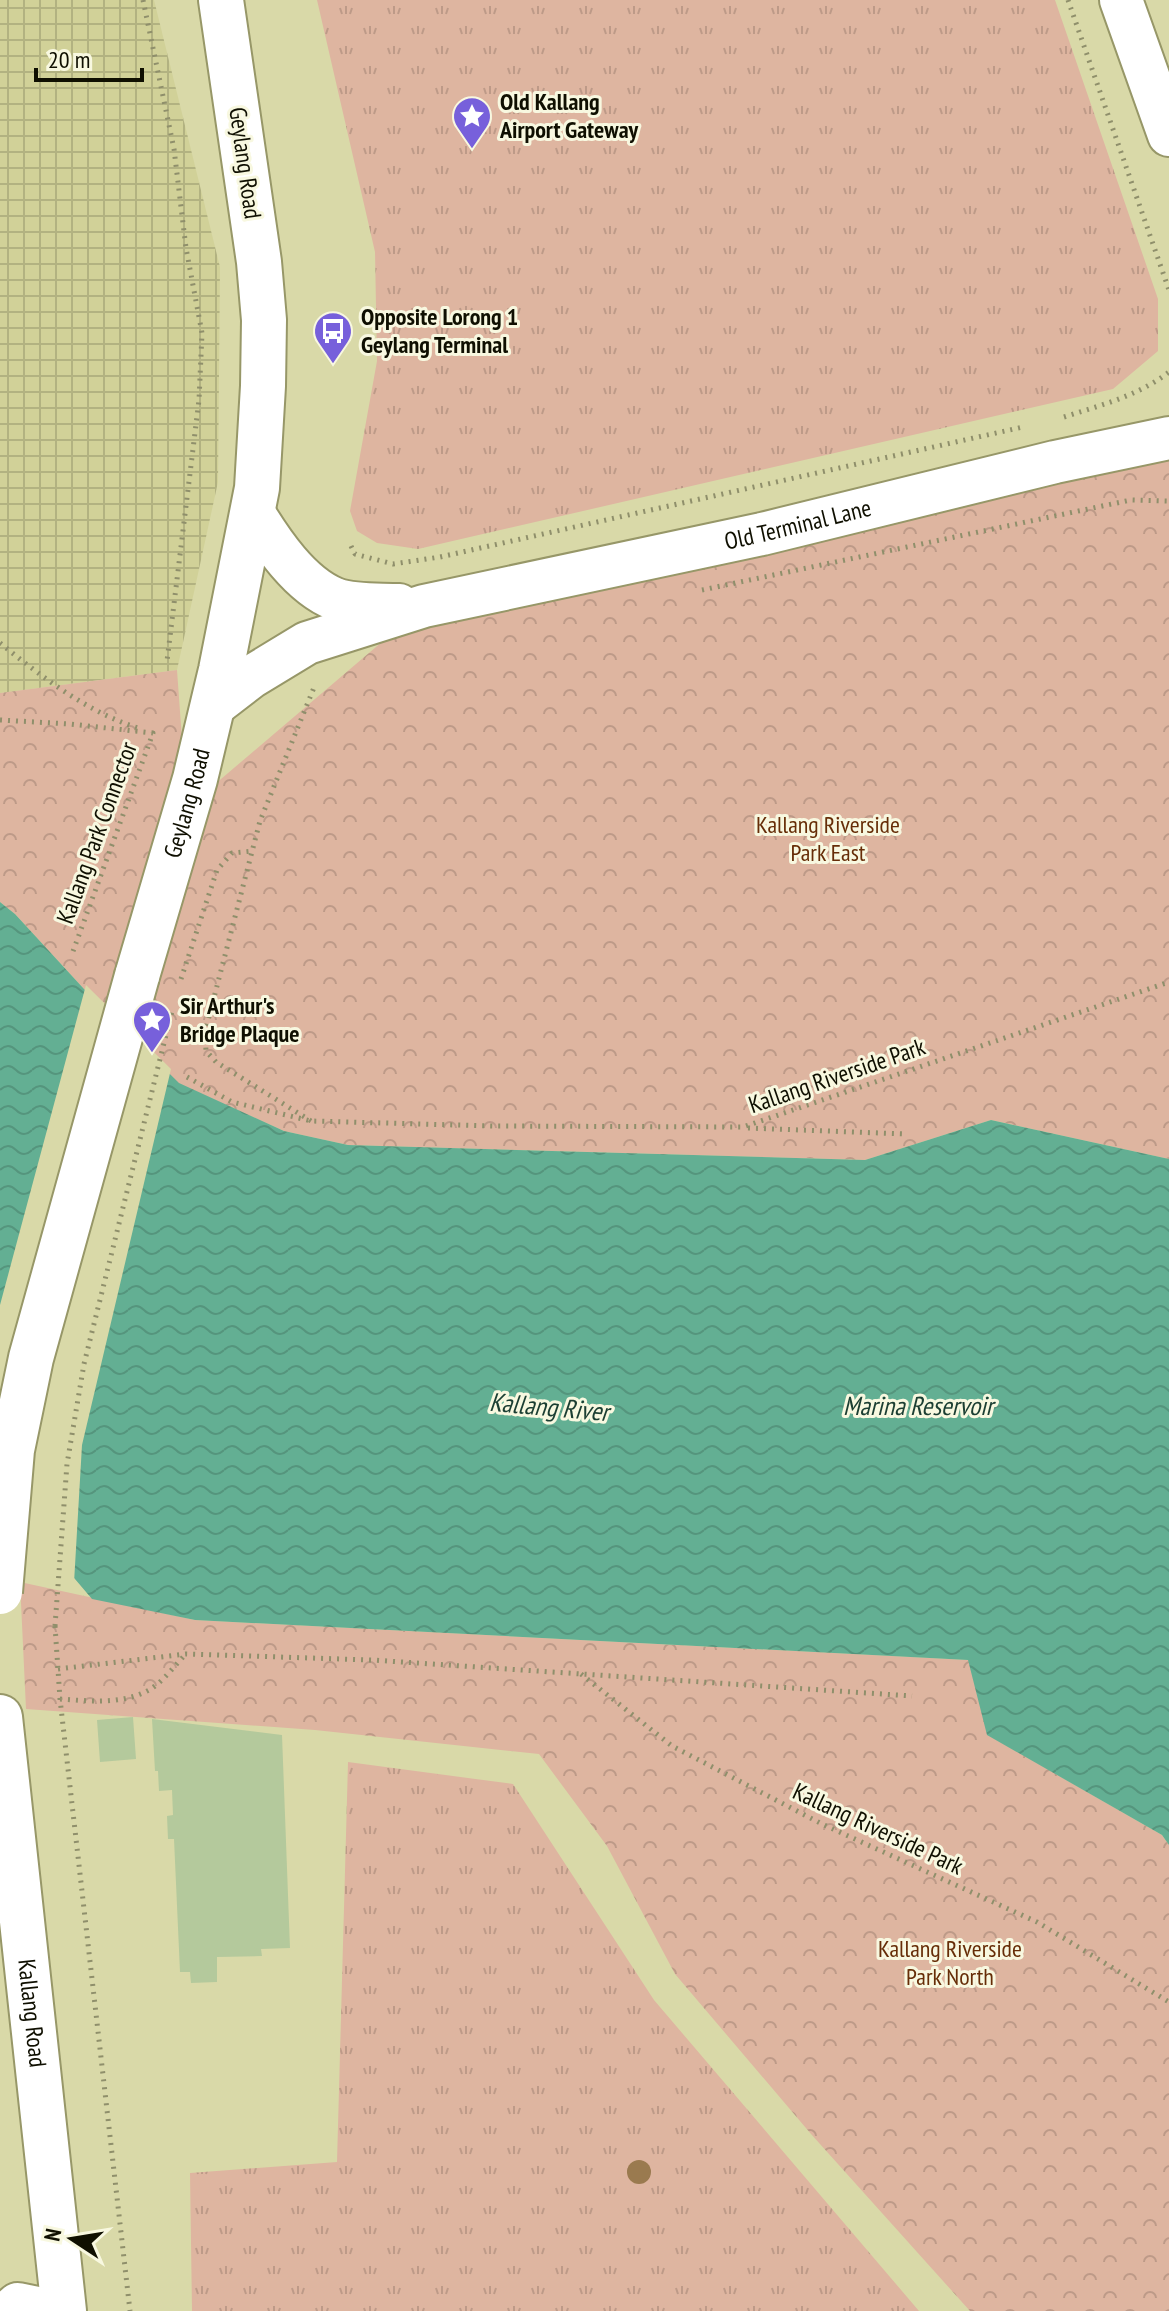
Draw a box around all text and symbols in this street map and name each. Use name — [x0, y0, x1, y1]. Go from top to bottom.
scale bar — [36, 32, 142, 82]
text: 20 m — [48, 44, 90, 75]
place label: Old Kallang Airport Gateway — [499, 86, 639, 145]
place icon: Old Kallang Airport Gateway — [451, 95, 493, 150]
street label: Geylang Road — [222, 105, 269, 221]
place label: Opposite Lorong 1 Geylang Terminal — [361, 301, 518, 360]
bus stop icon: Opposite Lorong 1 Geylang Terminal — [312, 310, 354, 365]
street label: Old Terminal Lane — [722, 492, 874, 557]
street label: Kallang Park Connector — [49, 737, 144, 928]
street label: Geylang Road — [157, 745, 217, 862]
park label: Kallang Riverside Park East — [756, 809, 900, 868]
place label: Sir Arthur's Bridge Plaque — [180, 990, 300, 1049]
place icon: Sir Arthur's Bridge Plaque — [131, 999, 173, 1054]
street label: Kallang Riverside Park — [745, 1031, 930, 1120]
water label: Kallang River — [488, 1385, 614, 1428]
water label: Marina Reservoir — [843, 1389, 997, 1422]
street label: Kallang Riverside Park — [788, 1775, 969, 1882]
park label: Kallang Riverside Park North — [878, 1933, 1022, 1992]
street label: Kallang Road — [11, 1958, 54, 2069]
north arrow — [32, 2199, 112, 2279]
text: N — [38, 2226, 67, 2244]

